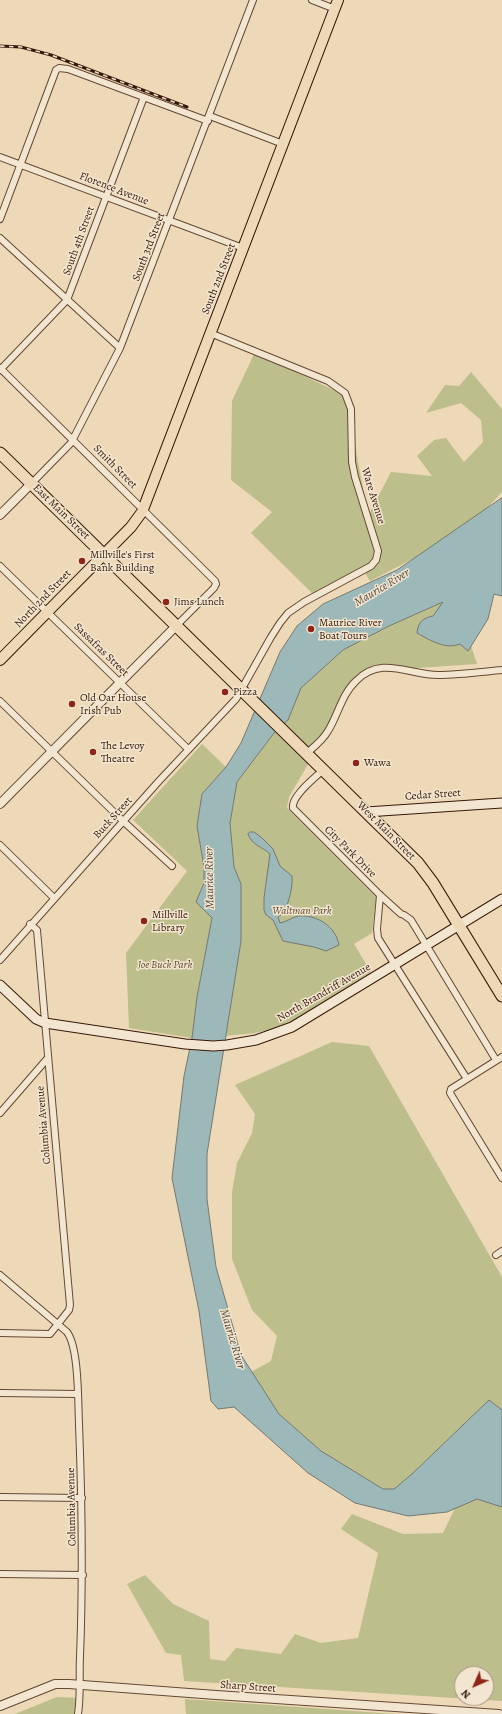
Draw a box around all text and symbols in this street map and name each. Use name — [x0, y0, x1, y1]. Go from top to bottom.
street label: Florence Avenue — [77, 170, 151, 208]
street label: South 4th Street — [60, 205, 98, 277]
street label: South 3rd Street — [130, 211, 168, 283]
street label: South 2nd Street — [199, 242, 239, 316]
street label: Smith Street — [90, 442, 140, 492]
street label: Ware Avenue — [358, 466, 388, 526]
street label: East Main Street — [30, 481, 92, 543]
place label: Millville's First Bank Building — [90, 548, 155, 574]
marker: Millville's First Bank Building — [77, 556, 87, 566]
water label: Maurice River — [352, 566, 412, 610]
street label: North 2nd Street — [12, 567, 74, 631]
place label: Jims Lunch — [174, 595, 224, 609]
marker: Jims Lunch — [161, 597, 171, 607]
place label: Maurice River Boat Tours — [319, 616, 382, 642]
street label: Sassafras Street — [71, 621, 131, 679]
marker: Maurice River Boat Tours — [306, 624, 316, 634]
place label: Pizza — [233, 685, 257, 699]
marker: Pizza — [220, 687, 230, 697]
place label: Old Oar House Irish Pub — [80, 691, 146, 717]
marker: Old Oar House Irish Pub — [67, 699, 77, 709]
place label: The Levoy Theatre — [101, 739, 144, 765]
marker: The Levoy Theatre — [88, 747, 98, 757]
place label: Wawa — [364, 756, 391, 770]
marker: Wawa — [351, 758, 361, 768]
street label: Cedar Street — [405, 786, 461, 804]
street label: Buck Street — [91, 794, 135, 842]
street label: West Main Street — [354, 799, 418, 863]
street label: City Park Drive — [321, 823, 379, 881]
water label: Maurice River — [202, 847, 218, 909]
park label: Waltman Park — [272, 904, 332, 918]
place label: Millville Library — [152, 908, 188, 934]
marker: Millville Library — [139, 916, 149, 926]
park label: Joe Buck Park — [138, 958, 192, 972]
street label: North Brandriff Avenue — [275, 961, 373, 1025]
street label: Columbia Avenue — [34, 1085, 54, 1165]
water label: Maurice River — [216, 1307, 248, 1371]
street label: Columbia Avenue — [65, 1468, 79, 1546]
north arrow — [454, 1666, 494, 1706]
street label: Sharp Street — [220, 1678, 276, 1696]
text: N — [458, 1686, 474, 1702]

